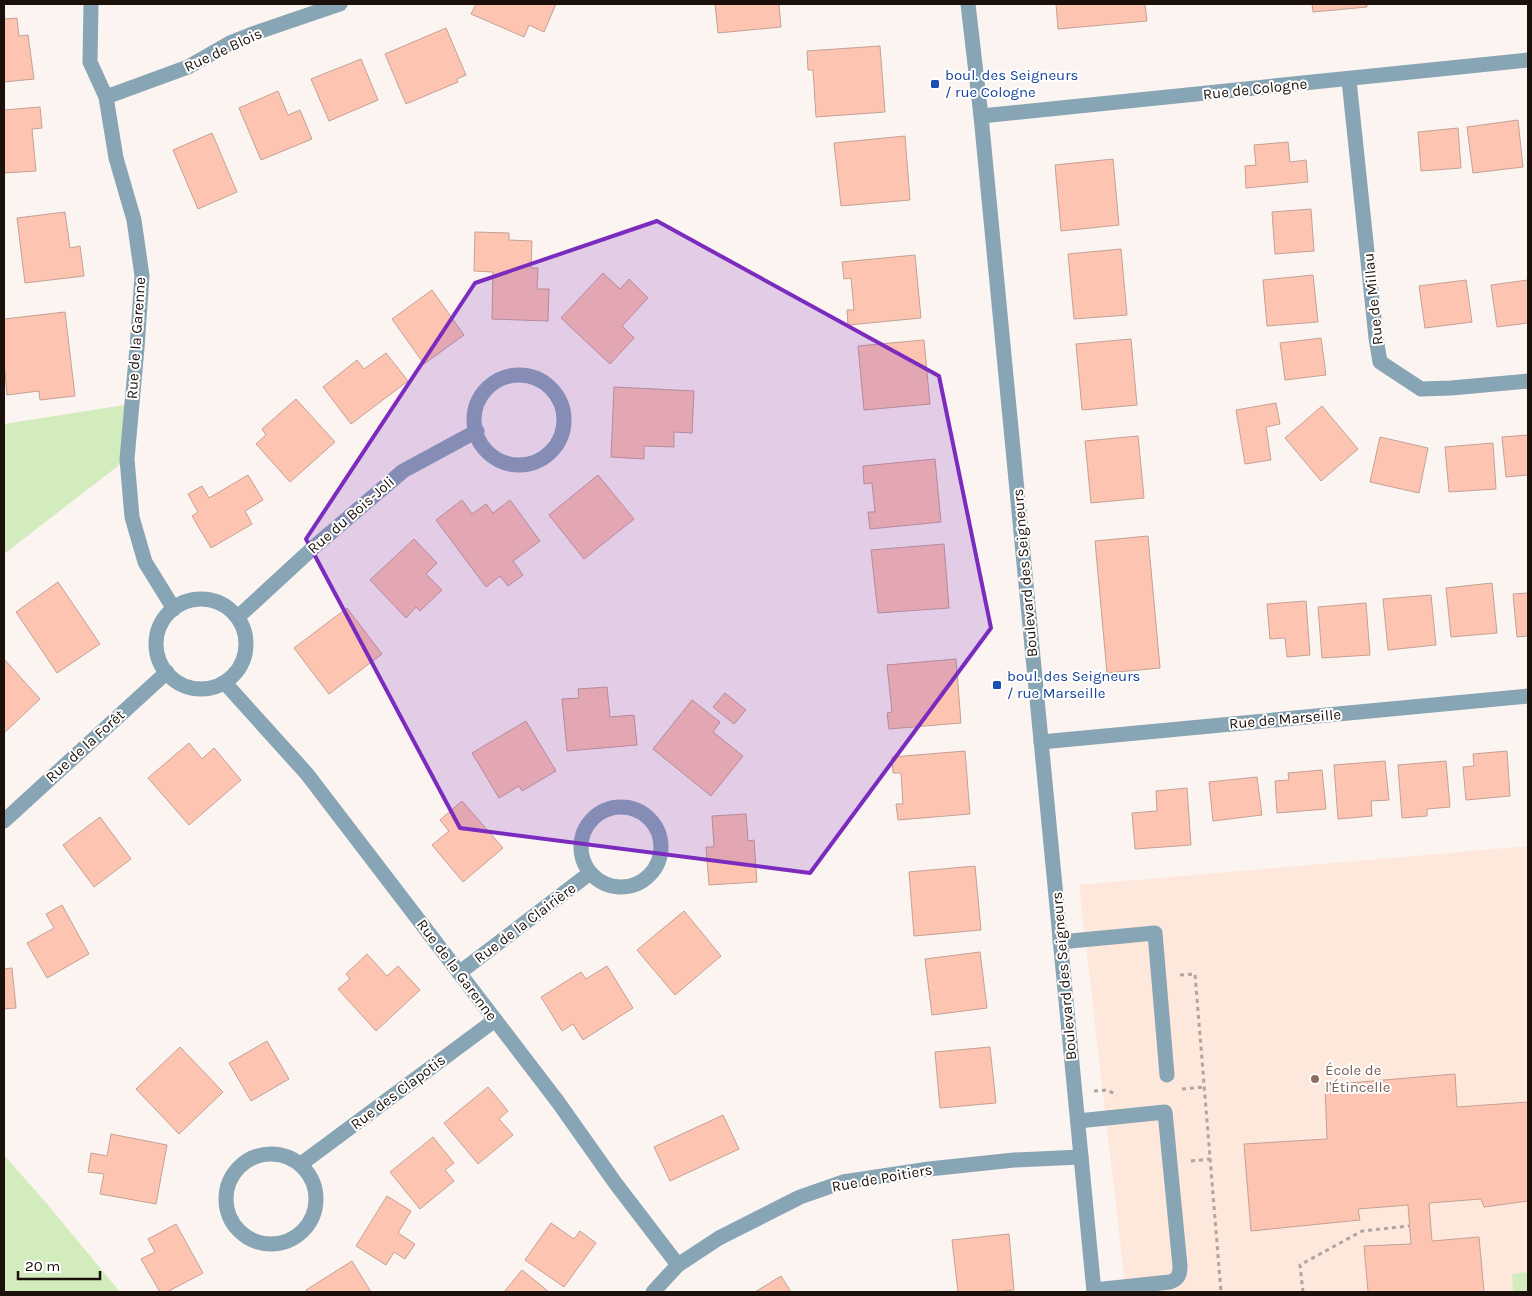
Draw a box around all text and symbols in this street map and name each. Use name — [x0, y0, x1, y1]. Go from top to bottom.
street label: Rue de Blois — [181, 24, 265, 76]
place label: boul. des Seigneurs / rue Cologne — [945, 66, 1079, 101]
street label: Rue de Cologne — [1202, 75, 1308, 103]
marker: boul. des Seigneurs / rue Cologne — [929, 78, 941, 90]
street label: Rue de Millau — [1359, 252, 1387, 346]
street label: Rue de la Garenne — [123, 276, 149, 400]
street label: Rue du Bois-Joli — [304, 472, 398, 558]
street label: Boulevard des Seigneurs — [1009, 488, 1041, 658]
place label: boul. des Seigneurs / rue Marseille — [1007, 667, 1141, 702]
marker: boul. des Seigneurs / rue Marseille — [991, 679, 1003, 691]
street label: Rue de Marseille — [1228, 705, 1342, 733]
street label: Rue de la Forêt — [42, 706, 128, 786]
street label: Rue de la Clairière — [471, 879, 579, 967]
street label: Boulevard des Seigneurs — [1048, 891, 1080, 1061]
street label: Rue de la Garenne — [413, 916, 501, 1024]
street label: Rue des Clapotis — [347, 1050, 449, 1134]
place label: École de l'Étincelle — [1325, 1061, 1390, 1096]
marker: École de l'Étincelle — [1309, 1073, 1321, 1085]
street label: Rue de Poitiers — [830, 1160, 934, 1196]
scale bar — [18, 1248, 100, 1280]
text: 20 m — [25, 1257, 60, 1275]

